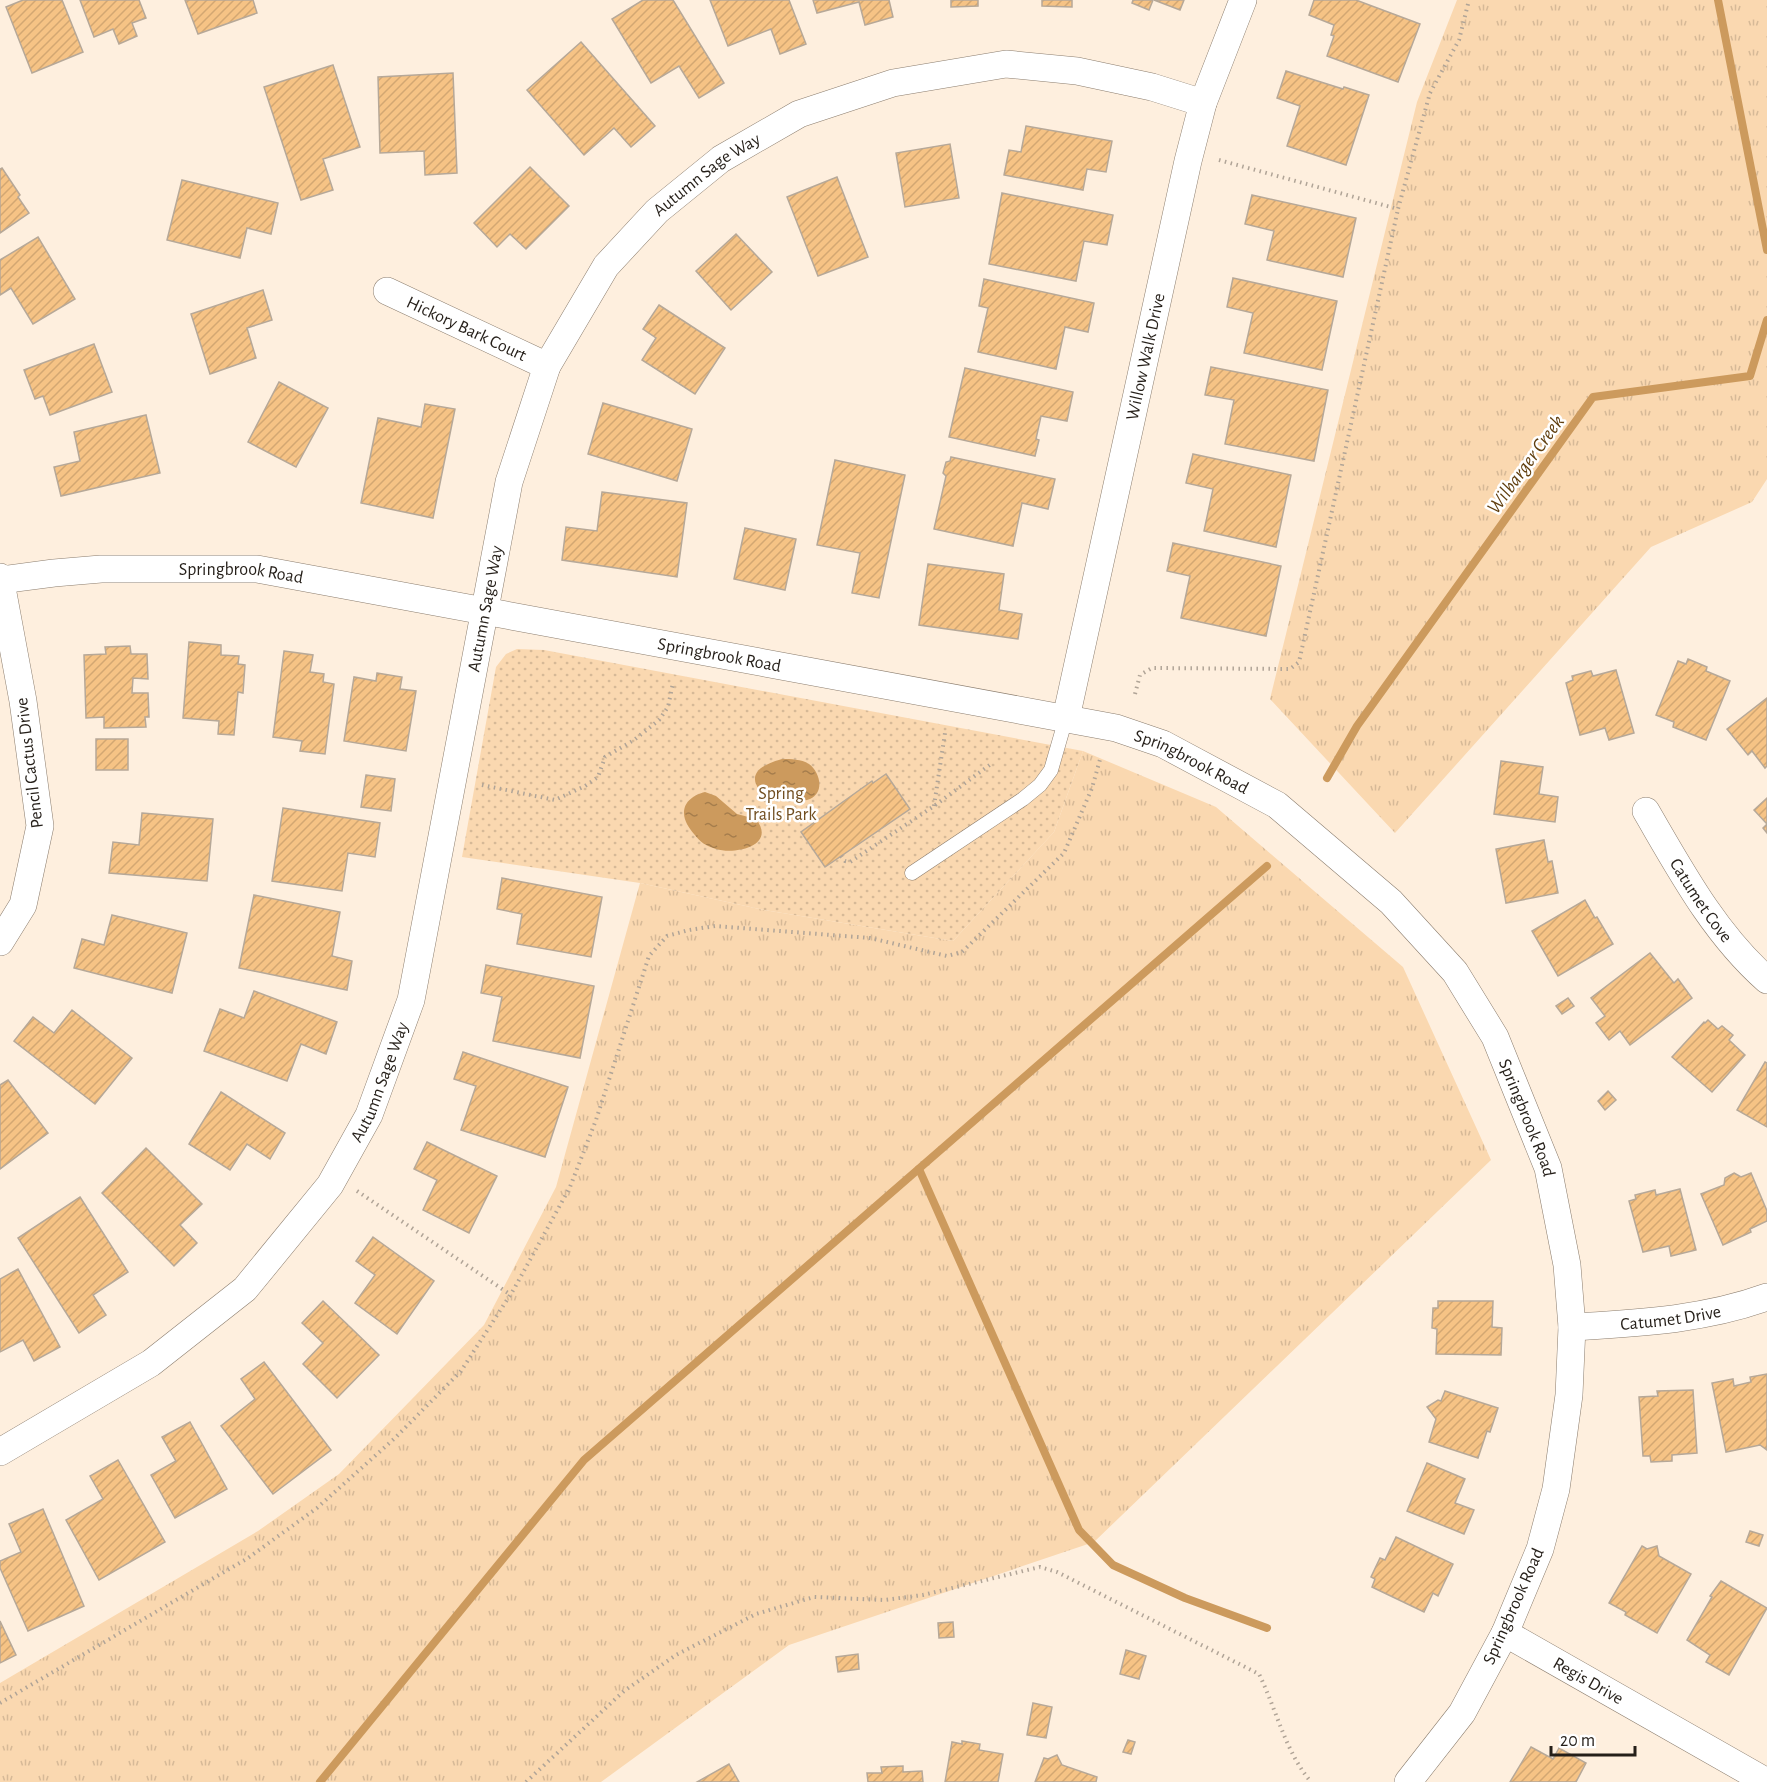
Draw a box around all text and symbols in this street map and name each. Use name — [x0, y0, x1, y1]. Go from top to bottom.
street label: Autumn Sage Way — [650, 130, 764, 220]
street label: Willow Walk Drive — [1123, 292, 1169, 422]
street label: Hickory Bark Court — [403, 293, 529, 365]
water label: Wilbarger Creek — [1483, 412, 1568, 518]
street label: Autumn Sage Way — [465, 544, 507, 673]
street label: Springbrook Road — [179, 561, 305, 587]
street label: Springbrook Road — [656, 635, 783, 676]
street label: Pencil Cactus Drive — [13, 697, 47, 829]
street label: Springbrook Road — [1132, 727, 1251, 798]
park label: Spring Trails Park — [745, 785, 817, 824]
street label: Catumet Cove — [1666, 856, 1735, 946]
street label: Autumn Sage Way — [348, 1019, 412, 1145]
street label: Springbrook Road — [1495, 1057, 1557, 1178]
street label: Catumet Drive — [1620, 1303, 1723, 1334]
street label: Springbrook Road — [1480, 1546, 1548, 1667]
street label: Regis Drive — [1550, 1654, 1626, 1708]
scale bar — [1551, 1719, 1635, 1757]
text: 20 m — [1560, 1732, 1595, 1750]

